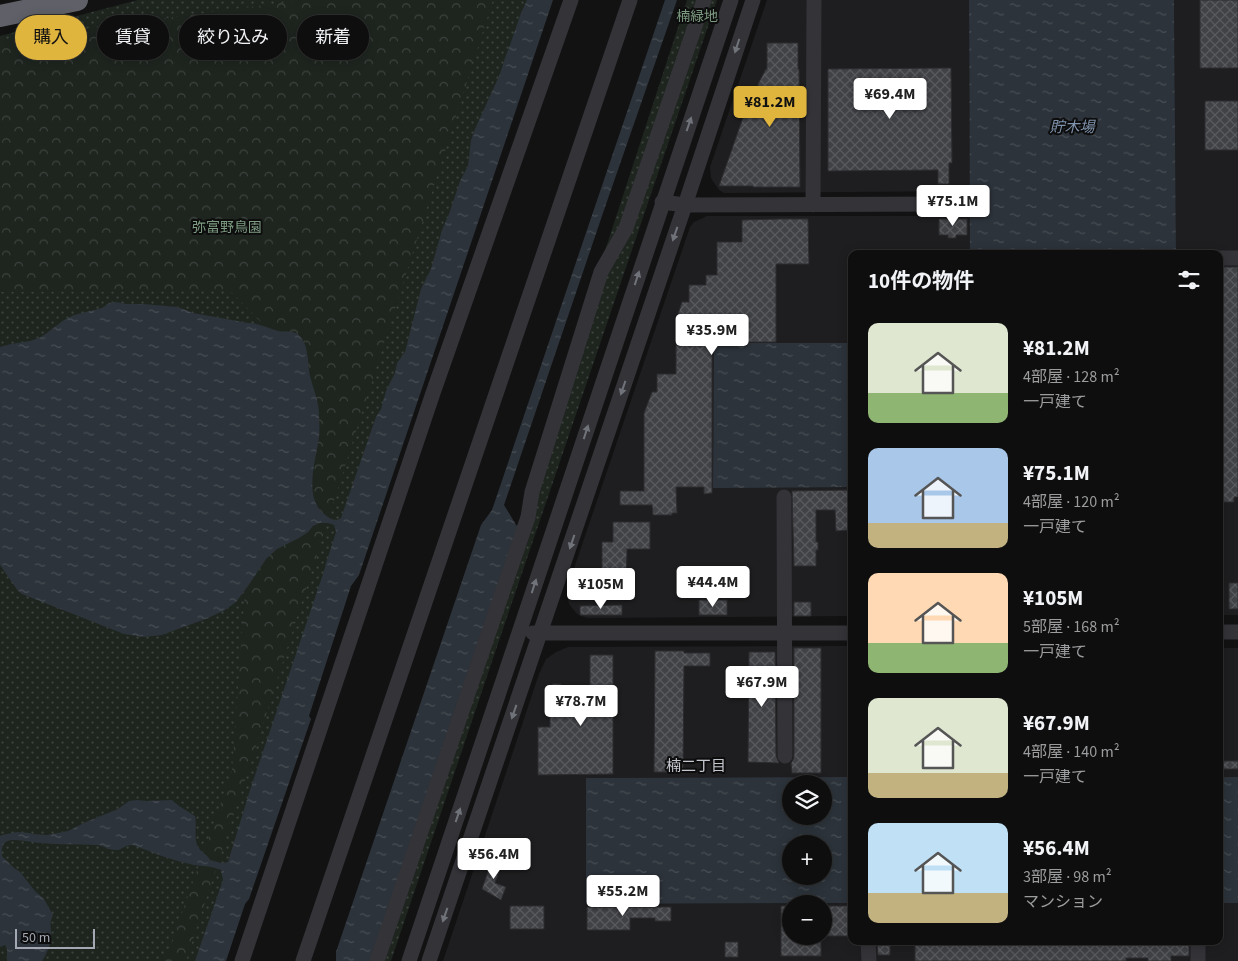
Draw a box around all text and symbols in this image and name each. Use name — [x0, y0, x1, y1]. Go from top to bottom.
park label: 楠緑地 — [676, 7, 718, 27]
chip: 購入 — [15, 15, 87, 60]
chip: 賃貸 — [97, 15, 169, 60]
chip: 絞り込み — [179, 15, 287, 60]
chip: 新着 — [297, 15, 369, 60]
one-way arrow — [733, 39, 741, 54]
pin: ¥69.4M — [849, 78, 931, 120]
text: ¥69.4M — [865, 83, 915, 105]
pin: ¥81.2M — [729, 86, 811, 128]
text: ¥81.2M — [745, 91, 795, 113]
one-way arrow — [685, 116, 693, 131]
water label: 貯木場 — [1049, 117, 1096, 138]
pin: ¥75.1M — [912, 184, 994, 227]
text: ¥75.1M — [928, 190, 978, 212]
park label: 弥富野鳥園 — [192, 218, 262, 238]
one-way arrow — [671, 227, 679, 242]
text: 10件の物件 — [868, 266, 974, 296]
icon: filters — [1175, 266, 1203, 294]
one-way arrow — [633, 270, 641, 285]
pin: ¥35.9M — [671, 314, 753, 356]
text: ¥35.9M — [687, 319, 737, 341]
text: ¥81.2M — [1023, 333, 1090, 363]
icon: home — [908, 343, 968, 403]
text: 4部屋 · 128 m² — [1023, 366, 1120, 388]
one-way arrow — [619, 381, 627, 396]
text: 一戸建て — [1023, 391, 1087, 413]
one-way arrow — [582, 424, 590, 439]
text: ¥75.1M — [1023, 458, 1090, 488]
icon: home — [908, 468, 968, 528]
text: 4部屋 · 120 m² — [1023, 491, 1120, 513]
text: 一戸建て — [1023, 516, 1087, 538]
one-way arrow — [567, 535, 575, 550]
pin: ¥44.4M — [672, 566, 754, 608]
pin: ¥105M — [566, 568, 636, 610]
text: ¥44.4M — [688, 571, 738, 593]
text: ¥105M — [578, 573, 624, 595]
one-way arrow — [531, 579, 539, 594]
text: ¥105M — [1023, 583, 1083, 613]
icon: home — [908, 593, 968, 653]
text: 5部屋 · 168 m² — [1023, 616, 1120, 638]
text: 一戸建て — [1023, 641, 1087, 663]
pin: ¥67.9M — [721, 666, 803, 708]
text: ¥67.9M — [737, 671, 787, 693]
pin: ¥78.7M — [540, 684, 622, 727]
text: ¥78.7M — [556, 690, 606, 712]
one-way arrow — [510, 705, 518, 720]
text: ¥67.9M — [1023, 708, 1090, 738]
icon: home — [908, 718, 968, 778]
text: 4部屋 · 140 m² — [1023, 741, 1120, 763]
district label: 楠二丁目 — [666, 756, 726, 777]
text: 一戸建て — [1023, 766, 1087, 788]
map controls — [782, 775, 832, 945]
button: layers — [782, 775, 832, 825]
one-way arrow — [454, 808, 462, 823]
text: ¥56.4M — [1023, 833, 1090, 863]
button: + — [782, 835, 832, 885]
pin: ¥56.4M — [453, 838, 535, 880]
text: ¥56.4M — [469, 843, 519, 865]
icon: home — [908, 843, 968, 903]
text: 3部屋 · 98 m² — [1023, 866, 1112, 888]
pin: ¥55.2M — [582, 874, 664, 917]
text: ¥55.2M — [598, 880, 648, 902]
text: マンション — [1023, 891, 1103, 913]
button: − — [782, 895, 832, 945]
one-way arrow — [440, 908, 448, 923]
scale bar — [15, 926, 95, 949]
text: 50 m — [22, 928, 50, 948]

